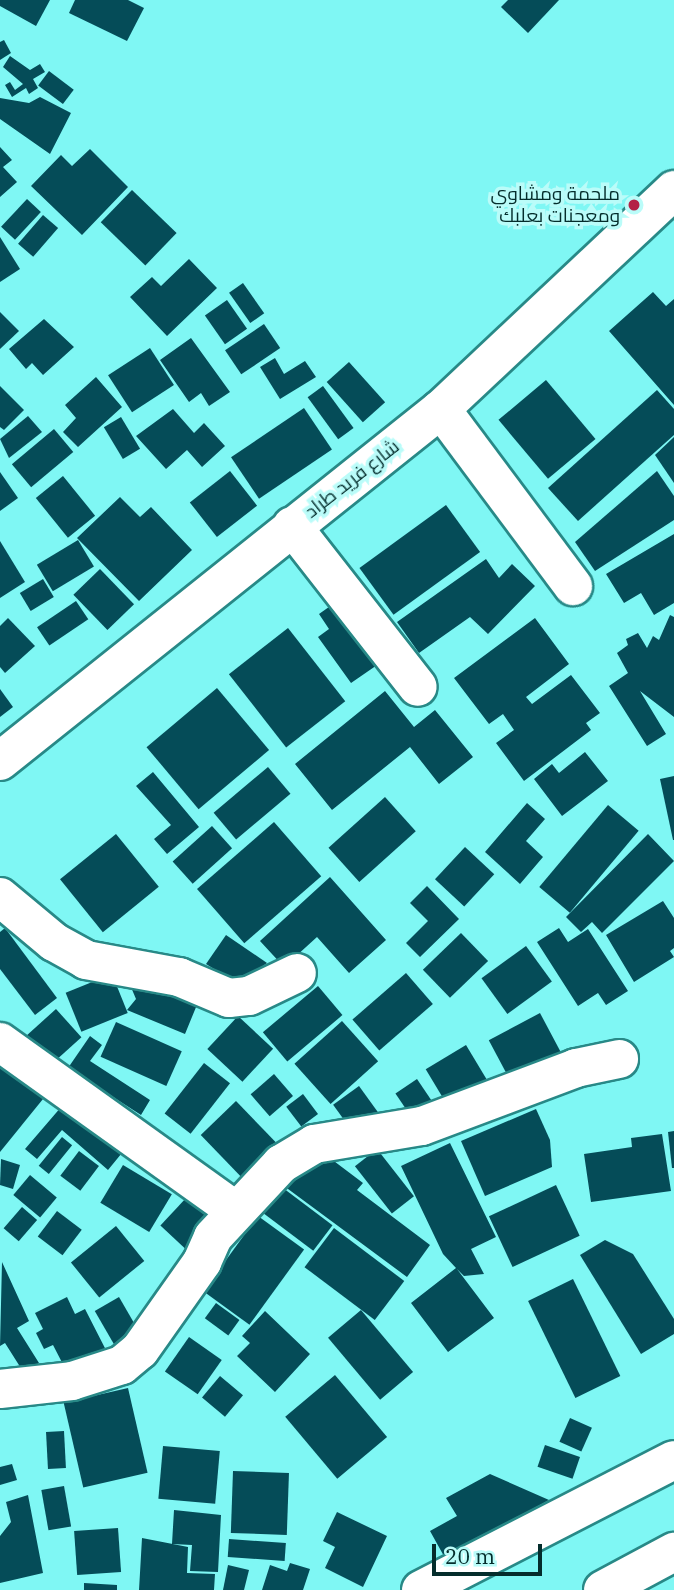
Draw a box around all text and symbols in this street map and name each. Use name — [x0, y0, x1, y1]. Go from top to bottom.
place label: ملحمة ومشاوي ومعجنات بعلبك — [490, 183, 620, 227]
marker: ملحمة ومشاوي ومعجنات بعلبك — [626, 197, 642, 213]
street label: شارع فريد طراد — [300, 435, 404, 523]
scale bar — [436, 1530, 546, 1574]
text: 20 m — [445, 1542, 495, 1570]

